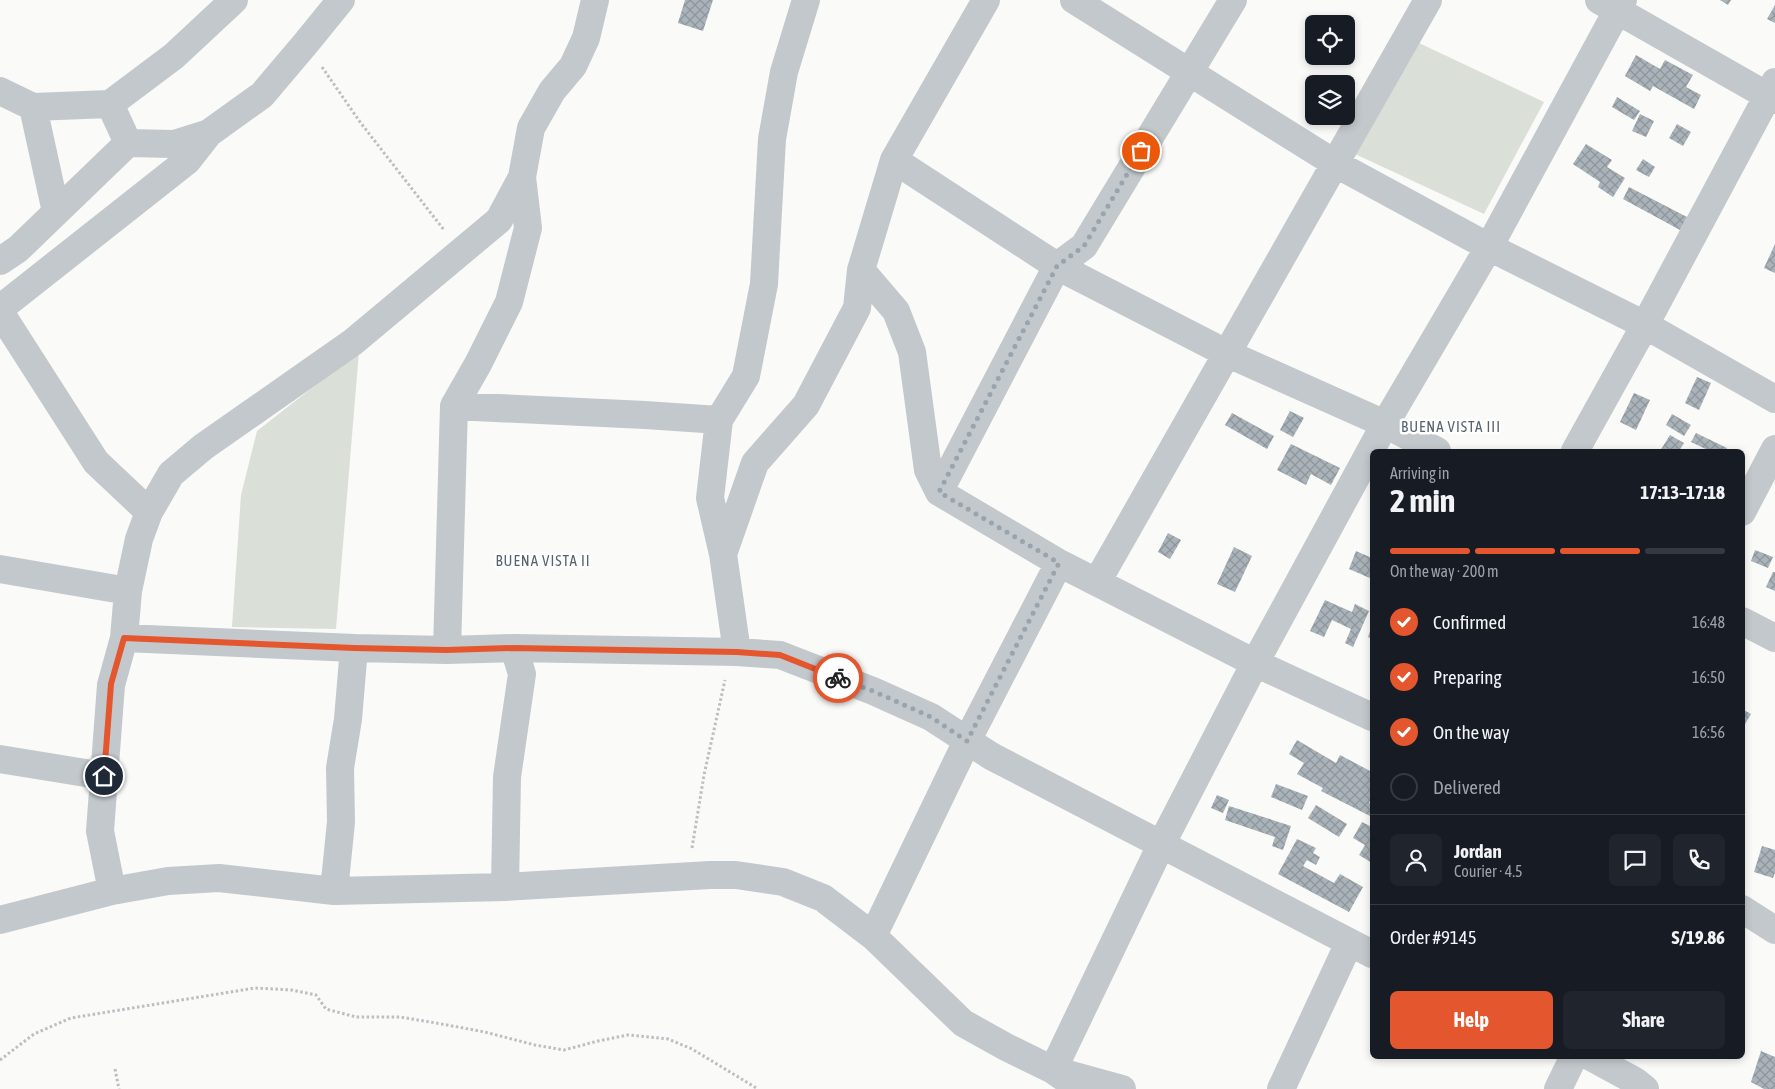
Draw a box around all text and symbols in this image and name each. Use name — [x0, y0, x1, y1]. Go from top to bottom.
map controls — [1305, 15, 1355, 125]
button: locate — [1305, 15, 1355, 65]
button: layers — [1305, 75, 1355, 125]
pin — [1120, 130, 1162, 172]
icon: bag — [1127, 137, 1155, 165]
district label: BUENA VISTA III — [1401, 418, 1501, 435]
text: Arriving in — [1390, 464, 1450, 482]
text: 17:13–17:18 — [1640, 481, 1725, 503]
text: 2 min — [1390, 482, 1455, 519]
district label: BUENA VISTA II — [495, 552, 591, 569]
text: On the way · 200 m — [1390, 562, 1499, 580]
icon: check — [1390, 608, 1418, 636]
text: Confirmed — [1433, 611, 1506, 633]
text: 16:48 — [1692, 613, 1725, 631]
courier — [813, 653, 863, 703]
icon: check — [1390, 663, 1418, 691]
icon: bike — [824, 664, 852, 692]
text: Preparing — [1433, 666, 1502, 688]
text: 16:50 — [1692, 668, 1725, 686]
icon: check — [1390, 718, 1418, 746]
text: On the way — [1433, 721, 1510, 743]
text: 16:56 — [1692, 723, 1725, 741]
pin — [83, 755, 125, 797]
icon: home — [90, 762, 118, 790]
text: Delivered — [1433, 776, 1501, 798]
button: person — [1390, 834, 1442, 886]
button: chat — [1609, 834, 1661, 886]
button: phone — [1673, 834, 1725, 886]
text: Jordan — [1454, 840, 1502, 862]
text: Courier · 4.5 — [1454, 862, 1523, 880]
text: Order #9145 — [1390, 926, 1477, 948]
text: S/19.86 — [1671, 926, 1725, 948]
button: Help — [1390, 991, 1553, 1049]
button: Share — [1563, 991, 1725, 1049]

